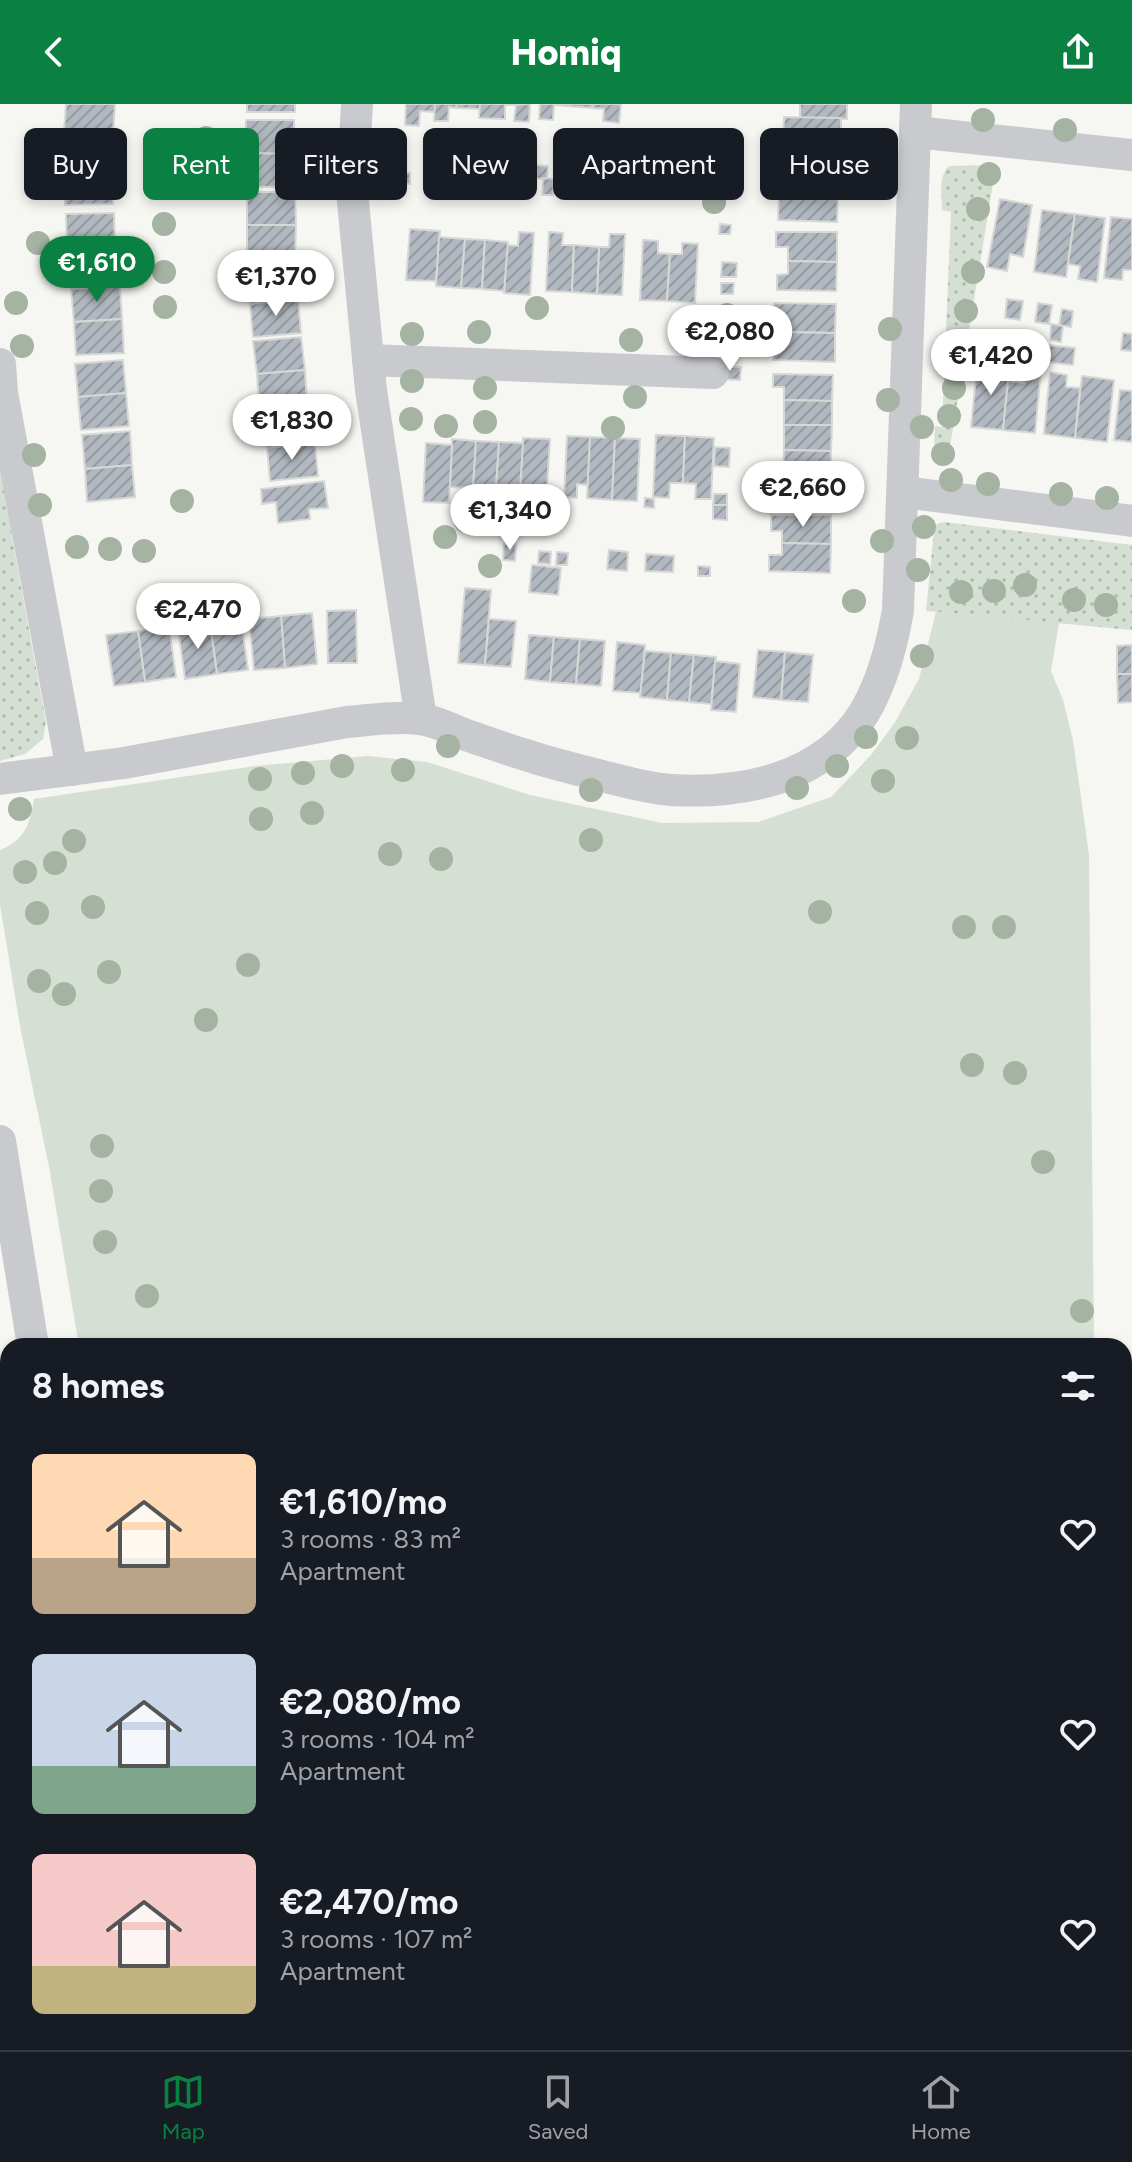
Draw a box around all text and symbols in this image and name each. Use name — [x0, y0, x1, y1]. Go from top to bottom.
icon: back — [32, 30, 76, 74]
icon: share — [1056, 30, 1100, 74]
text: Homiq — [510, 31, 622, 74]
chip: Buy — [24, 128, 127, 200]
chip: Rent — [143, 128, 259, 200]
chip: Filters — [275, 128, 407, 200]
chip: New — [423, 128, 537, 200]
chip: Apartment — [553, 128, 744, 200]
chip: House — [760, 128, 898, 200]
pin: €1,610 — [32, 236, 162, 304]
text: €1,610 — [58, 246, 136, 278]
pin: €1,370 — [211, 250, 341, 318]
text: €1,370 — [235, 260, 317, 292]
pin: €2,080 — [665, 305, 795, 373]
text: €2,080 — [685, 315, 775, 347]
pin: €1,420 — [926, 329, 1056, 397]
text: €1,420 — [949, 339, 1033, 371]
pin: €1,830 — [227, 394, 357, 462]
text: €1,830 — [251, 404, 333, 436]
pin: €2,660 — [738, 461, 868, 529]
text: €2,660 — [760, 471, 846, 503]
pin: €1,340 — [445, 484, 575, 552]
text: €1,340 — [468, 494, 552, 526]
pin: €2,470 — [133, 583, 263, 651]
text: €2,470 — [154, 593, 242, 625]
icon: filters — [1056, 1364, 1100, 1408]
text: 8 homes — [32, 1366, 164, 1407]
text: €1,610/mo — [280, 1482, 447, 1523]
icon: home — [96, 1486, 192, 1582]
icon: heart — [1056, 1512, 1100, 1556]
text: 3 rooms · 83 m² — [280, 1523, 461, 1555]
text: Apartment — [280, 1555, 406, 1587]
text: €2,080/mo — [280, 1682, 461, 1723]
icon: home — [96, 1686, 192, 1782]
icon: heart — [1056, 1712, 1100, 1756]
text: 3 rooms · 104 m² — [280, 1723, 475, 1755]
text: Apartment — [280, 1755, 406, 1787]
text: €2,470/mo — [280, 1882, 459, 1923]
icon: home — [96, 1886, 192, 1982]
icon: heart — [1056, 1912, 1100, 1956]
text: 3 rooms · 107 m² — [280, 1923, 473, 1955]
text: Apartment — [280, 1955, 406, 1987]
tab: Map — [161, 2070, 205, 2145]
tab: Saved — [528, 2070, 588, 2145]
tab: Home — [911, 2070, 971, 2145]

